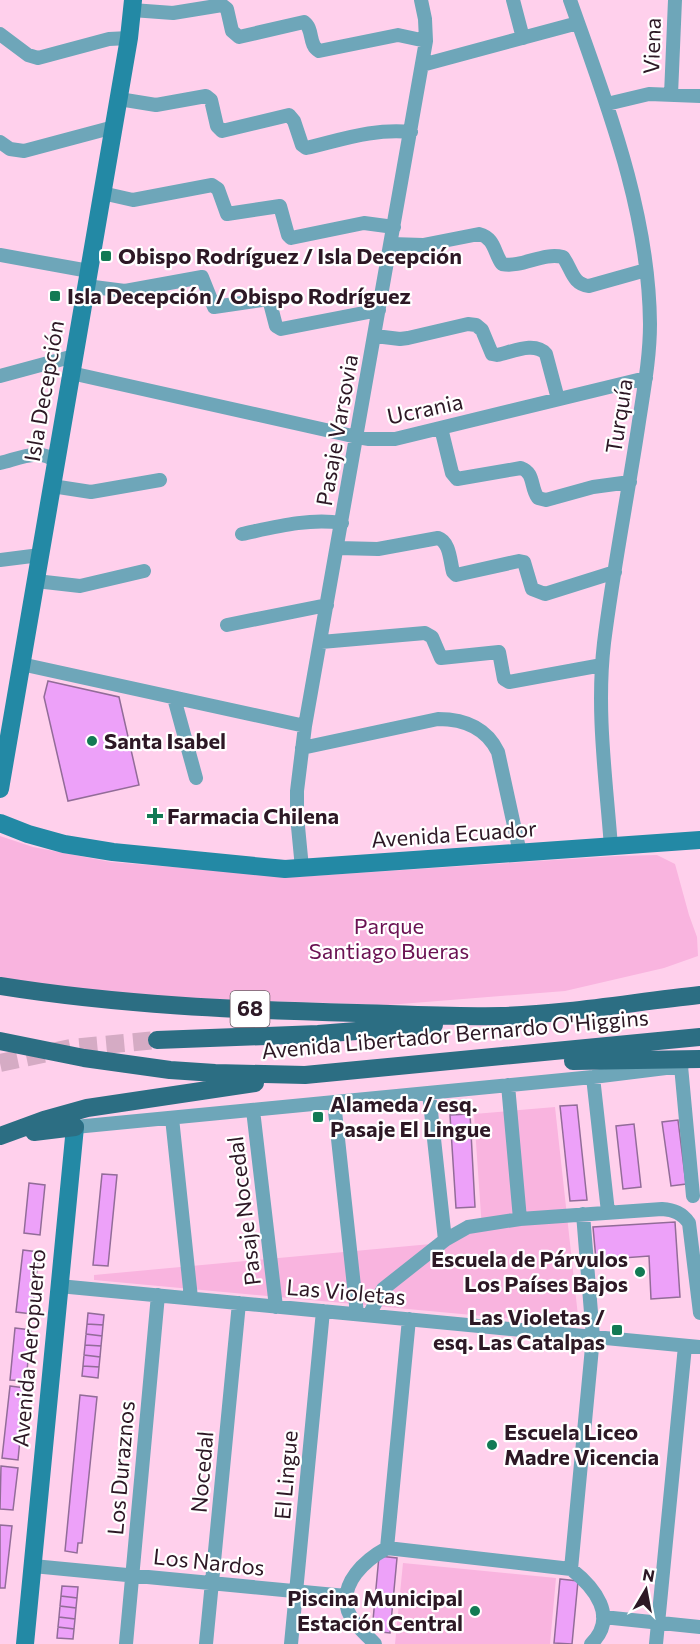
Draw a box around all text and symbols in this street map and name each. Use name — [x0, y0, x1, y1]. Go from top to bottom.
street label: Viena — [637, 17, 666, 75]
place label: Obispo Rodríguez / Isla Decepción — [118, 242, 462, 269]
marker: Obispo Rodríguez / Isla Decepción — [99, 249, 113, 263]
place label: Isla Decepción / Obispo Rodríguez — [67, 282, 411, 309]
marker: Isla Decepción / Obispo Rodríguez — [48, 289, 62, 303]
street label: Isla Decepción — [18, 318, 69, 464]
street label: Pasaje Varsovia — [310, 352, 363, 508]
street label: Turquía — [599, 377, 638, 455]
street label: Ucrania — [385, 387, 465, 430]
place label: Santa Isabel — [104, 727, 226, 754]
marker: Santa Isabel — [85, 734, 99, 748]
place label: Farmacia Chilena — [167, 802, 339, 829]
marker: Farmacia Chilena — [148, 809, 162, 823]
street label: Avenida Ecuador — [370, 814, 538, 853]
park label: Parque Santiago Bueras — [309, 912, 469, 964]
road number: 68 — [230, 991, 270, 1027]
street label: Avenida Libertador Bernardo O'Higgins — [260, 1003, 650, 1064]
place label: Alameda / esq. Pasaje El Lingue — [330, 1090, 491, 1142]
marker: Alameda / esq. Pasaje El Lingue — [311, 1110, 325, 1124]
street label: Pasaje Nocedal — [221, 1135, 266, 1287]
place label: Escuela de Párvulos Los Países Bajos — [431, 1245, 628, 1297]
street label: Avenida Aeropuerto — [6, 1248, 51, 1448]
marker: Escuela de Párvulos Los Países Bajos — [633, 1265, 647, 1279]
street label: Las Violetas — [285, 1273, 407, 1310]
place label: Las Violetas / esq. Las Catalpas — [433, 1303, 605, 1355]
marker: Las Violetas / esq. Las Catalpas — [610, 1323, 624, 1337]
street label: Los Duraznos — [101, 1400, 140, 1536]
place label: Escuela Liceo Madre Vicencia — [504, 1418, 659, 1470]
street label: El Lingue — [268, 1429, 303, 1521]
street label: Nocedal — [184, 1430, 219, 1514]
marker: Escuela Liceo Madre Vicencia — [485, 1438, 499, 1452]
street label: Los Nardos — [152, 1542, 266, 1581]
north arrow — [616, 1560, 676, 1620]
text: N — [641, 1564, 656, 1585]
place label: Piscina Municipal Estación Central — [287, 1584, 463, 1636]
marker: Piscina Municipal Estación Central — [468, 1604, 482, 1618]

